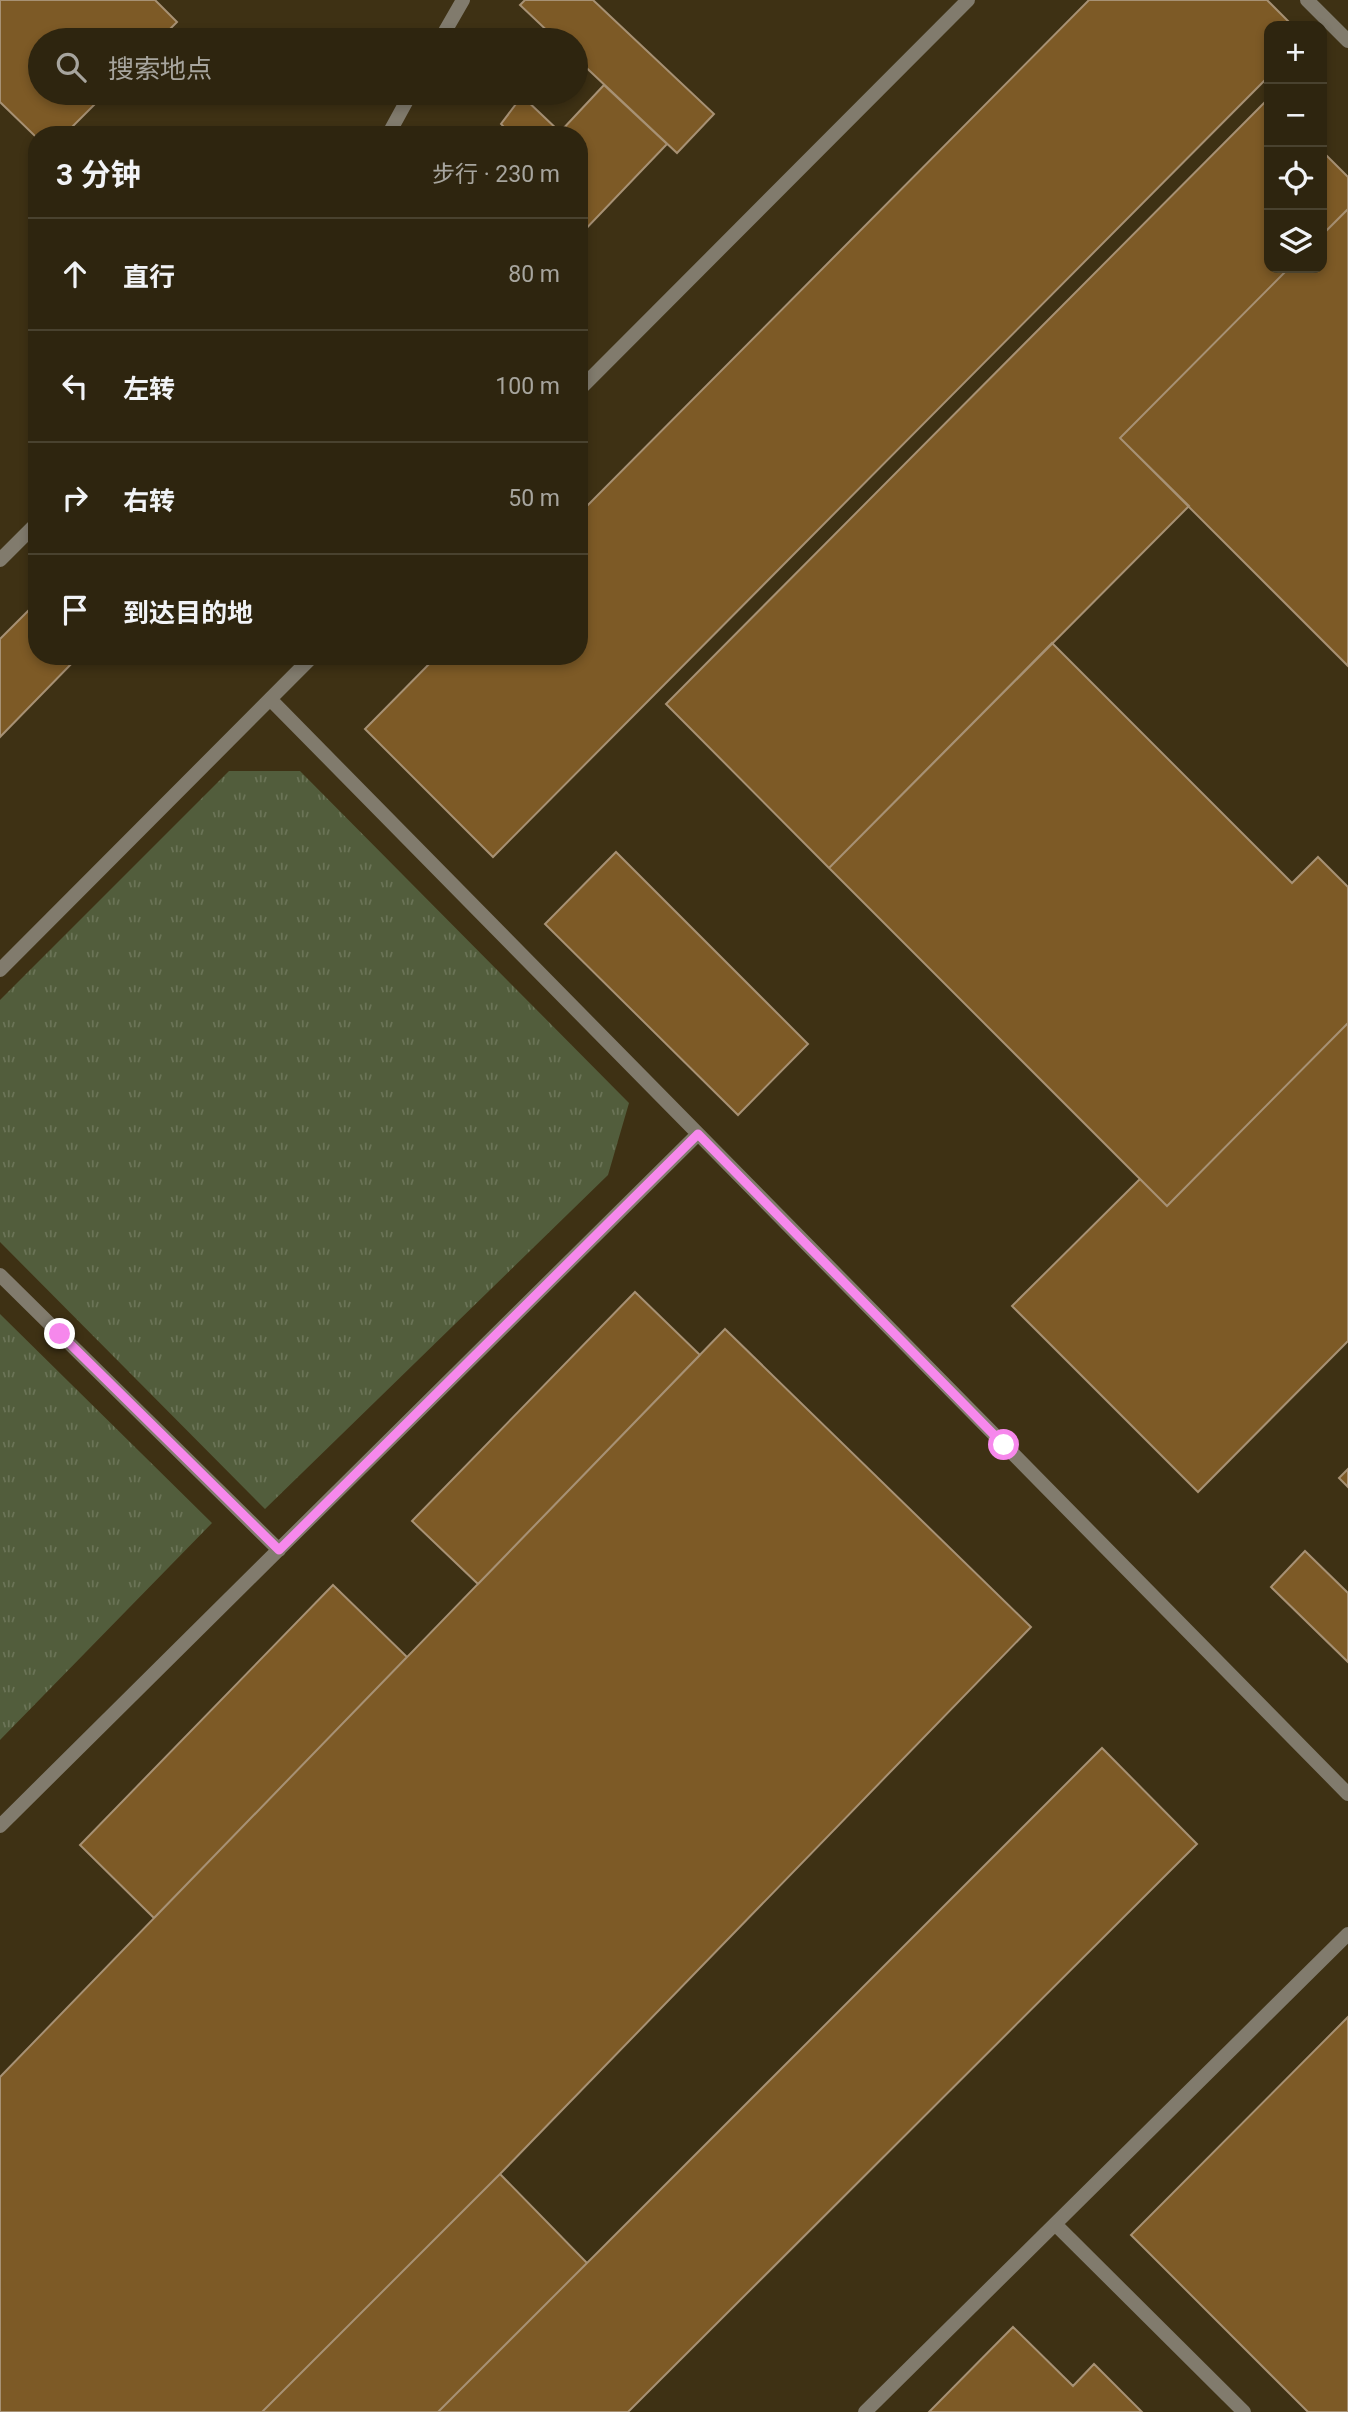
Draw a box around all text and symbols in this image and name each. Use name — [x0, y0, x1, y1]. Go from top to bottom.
map controls — [1264, 21, 1327, 273]
button: + — [1264, 21, 1327, 84]
search box — [28, 28, 588, 105]
icon: search — [52, 48, 90, 86]
text: 搜索地点 — [108, 54, 212, 84]
button: − — [1264, 84, 1327, 147]
button: locate — [1264, 147, 1327, 210]
text: 3 分钟 — [56, 157, 141, 192]
text: 步行 · 230 m — [432, 161, 560, 188]
button: layers — [1264, 210, 1327, 273]
icon: ahead — [56, 255, 94, 293]
text: 80 m — [508, 261, 560, 288]
text: 直行 — [123, 262, 175, 292]
icon: left — [56, 367, 94, 405]
text: 100 m — [495, 373, 560, 400]
text: 左转 — [123, 374, 175, 404]
icon: right — [56, 479, 94, 517]
text: 50 m — [508, 485, 560, 512]
text: 右转 — [123, 486, 175, 516]
icon: arrive — [56, 591, 94, 629]
text: 到达目的地 — [123, 598, 253, 628]
route end — [44, 1318, 75, 1349]
route start — [988, 1429, 1019, 1460]

